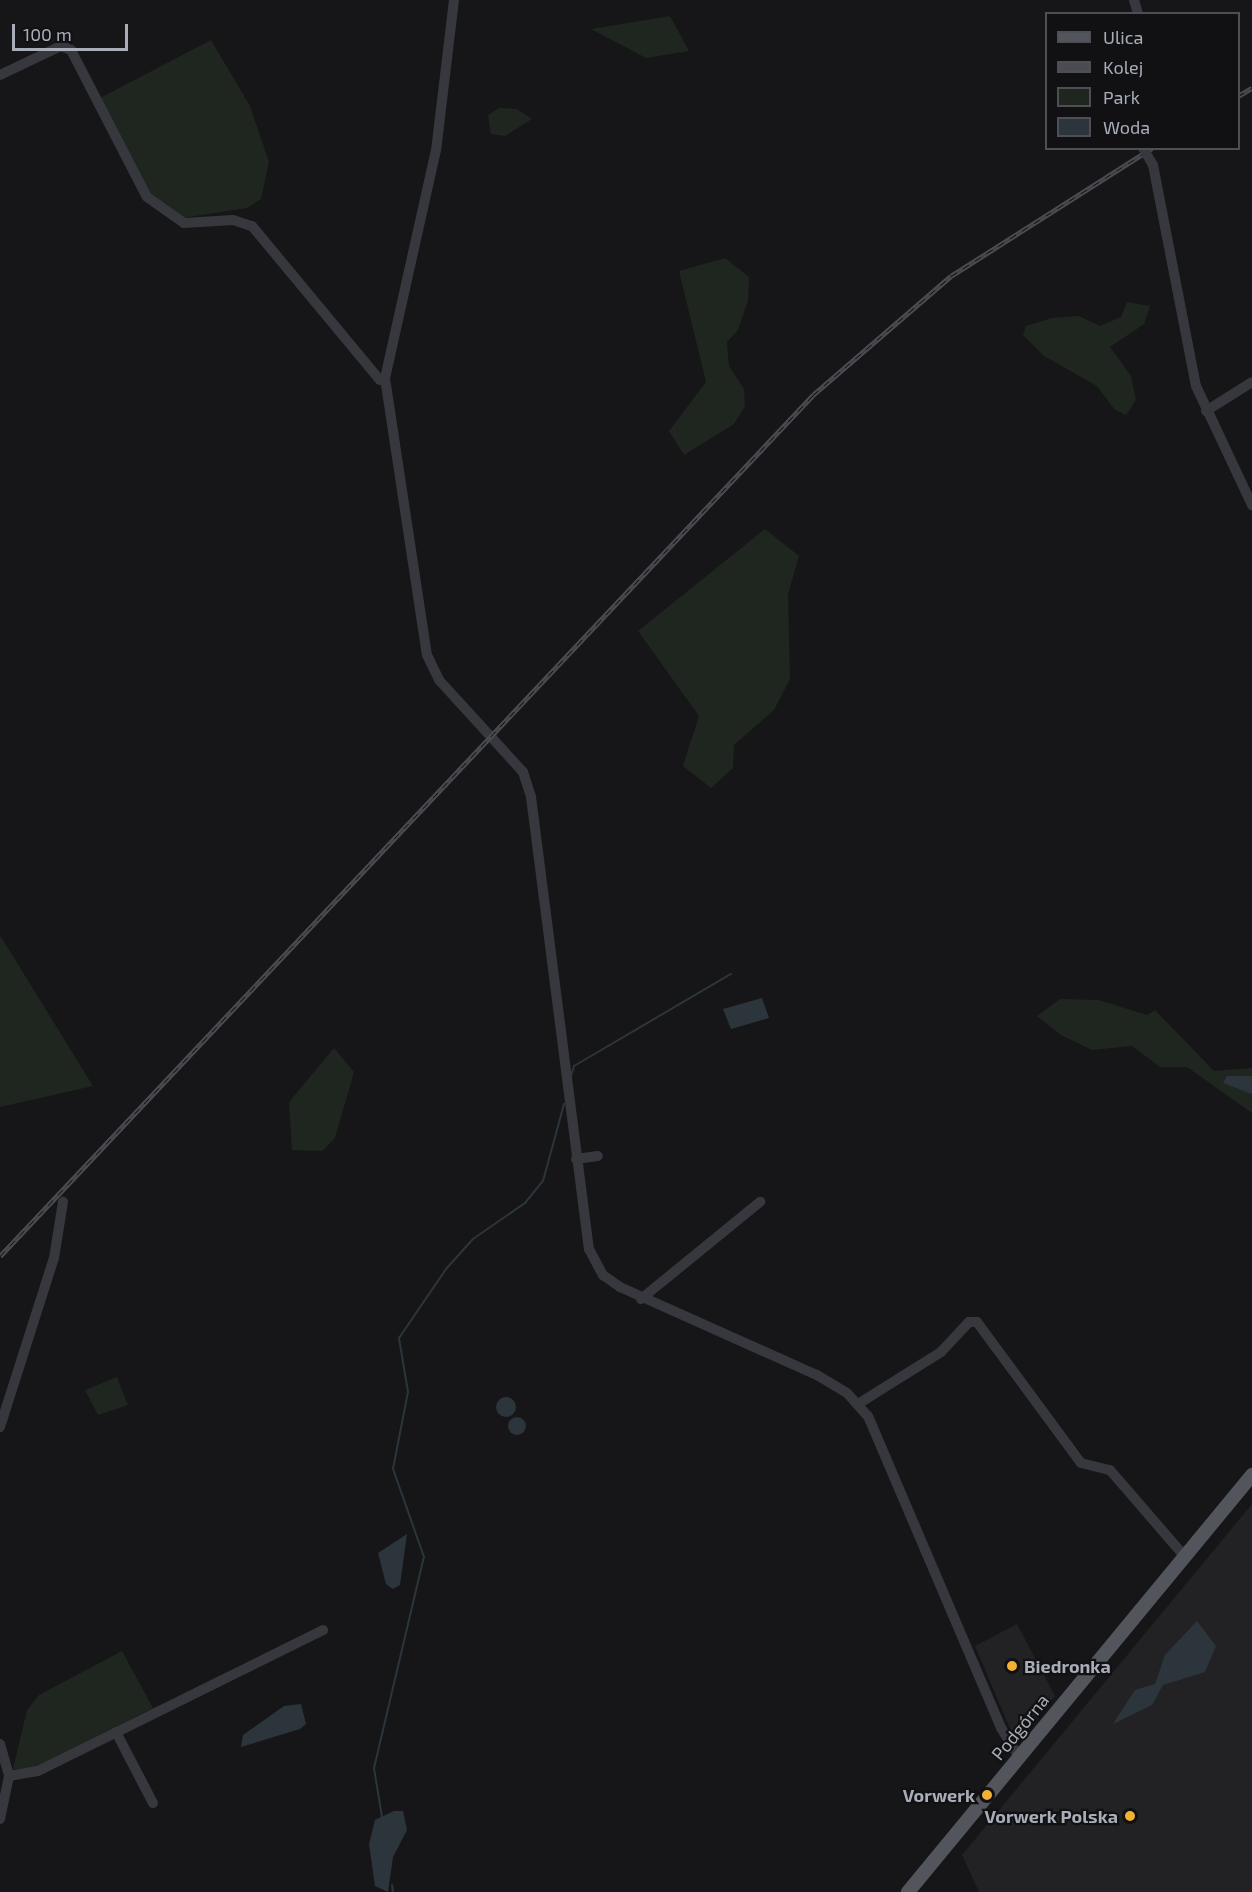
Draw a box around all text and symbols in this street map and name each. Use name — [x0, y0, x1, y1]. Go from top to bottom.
scale bar — [15, 12, 130, 50]
legend — [1045, 12, 1240, 150]
text: 100 m — [23, 23, 72, 45]
text: Ulica — [1103, 26, 1143, 48]
text: Kolej — [1103, 56, 1143, 78]
text: Park — [1103, 86, 1140, 108]
text: Woda — [1103, 116, 1150, 138]
place label: Biedronka — [1024, 1655, 1111, 1677]
marker: Biedronka — [1005, 1659, 1019, 1673]
street label: Podgórna — [987, 1690, 1053, 1764]
place label: Vorwerk — [903, 1784, 975, 1806]
marker: Vorwerk — [980, 1788, 994, 1802]
place label: Vorwerk Polska — [984, 1805, 1118, 1827]
marker: Vorwerk Polska — [1123, 1809, 1137, 1823]

